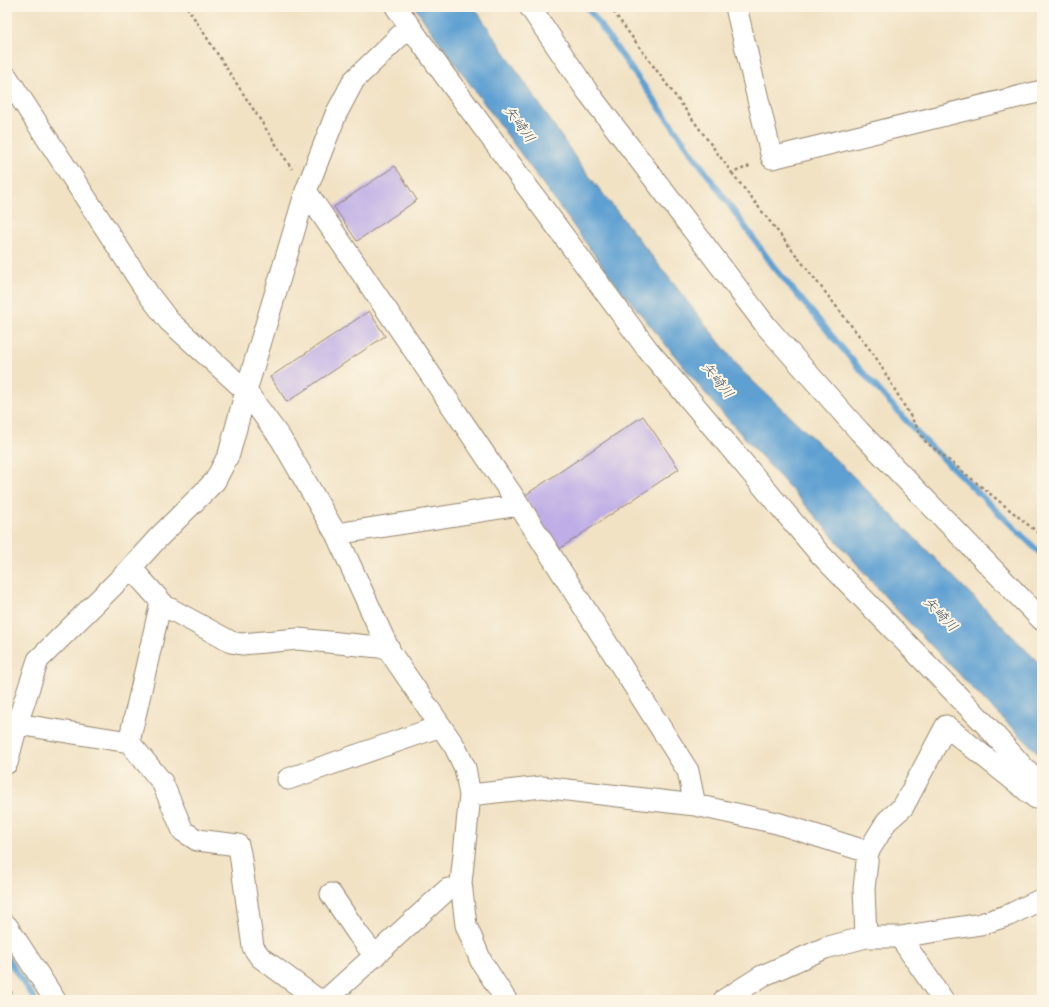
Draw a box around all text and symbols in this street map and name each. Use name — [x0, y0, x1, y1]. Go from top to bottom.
water label: 矢崎川 — [498, 102, 539, 148]
water label: 矢崎川 — [695, 359, 737, 404]
water label: 矢崎川 — [918, 593, 961, 637]

